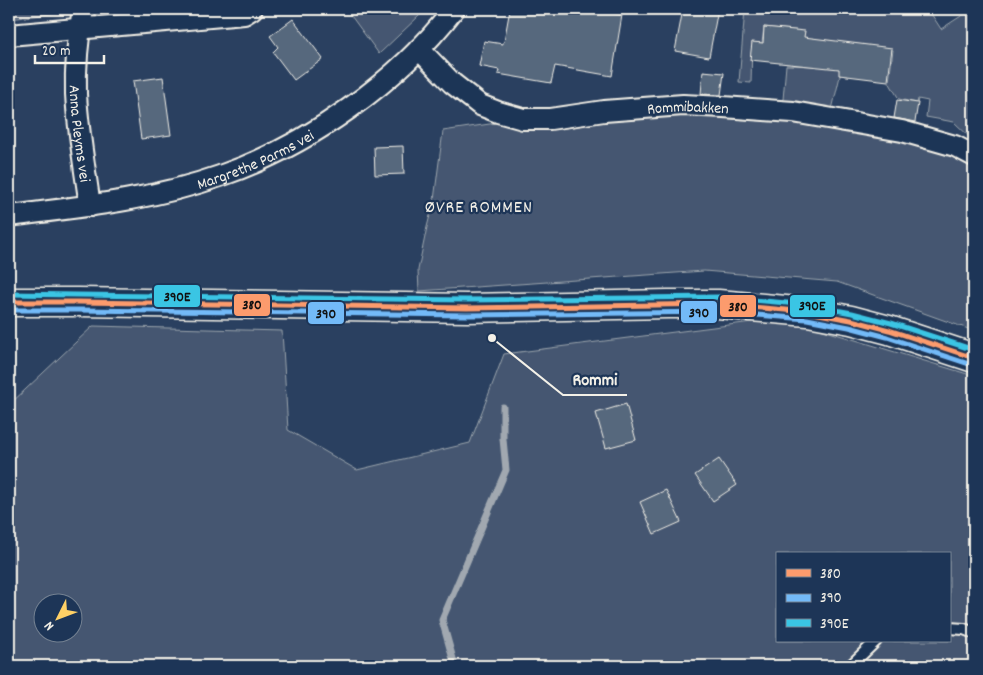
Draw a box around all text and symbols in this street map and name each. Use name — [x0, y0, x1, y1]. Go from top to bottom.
scale bar — [35, 32, 104, 64]
text: 20 m — [42, 41, 70, 63]
street label: Anna Pleyms vei — [62, 85, 95, 184]
street label: Rommibakken — [646, 96, 729, 122]
street label: Margrethe Parms vei — [195, 125, 319, 197]
district label: ØVRE ROMMEN — [425, 196, 533, 221]
line badge: 390E — [153, 284, 201, 308]
text: 390E — [164, 288, 191, 308]
line badge: 380 — [233, 293, 271, 317]
line badge: 380 — [719, 294, 757, 318]
line badge: 390E — [789, 294, 836, 318]
text: 380 — [242, 296, 262, 316]
text: 390E — [799, 297, 826, 317]
text: 380 — [728, 298, 748, 318]
line badge: 390 — [680, 300, 718, 324]
line badge: 390 — [307, 301, 345, 325]
text: 390 — [689, 304, 709, 324]
text: 390 — [316, 305, 336, 325]
callout: Rommi — [563, 362, 627, 395]
text: Rommi — [573, 369, 618, 394]
legend — [776, 552, 950, 642]
text: 380 — [820, 564, 841, 586]
text: 390 — [820, 588, 842, 610]
north arrow — [32, 592, 82, 642]
text: 390E — [820, 614, 849, 636]
text: N — [40, 616, 60, 635]

